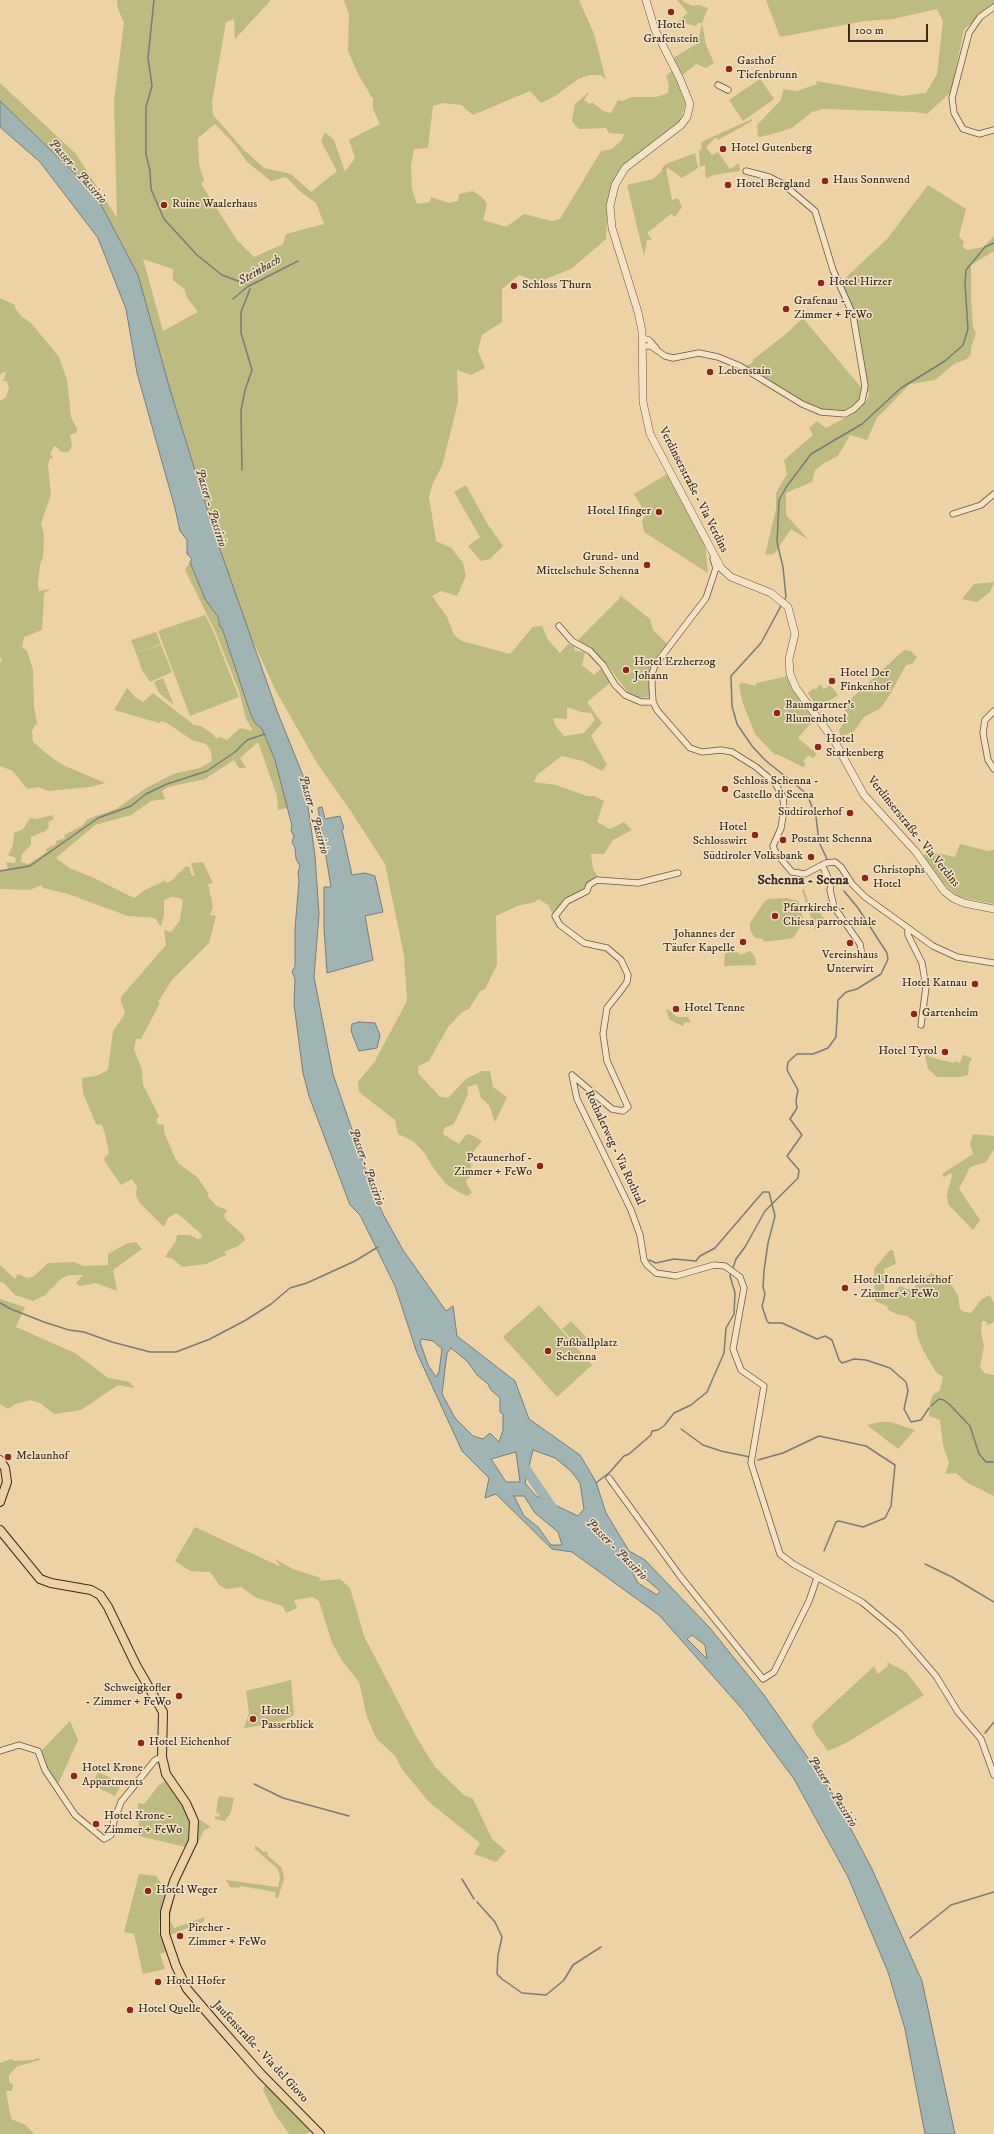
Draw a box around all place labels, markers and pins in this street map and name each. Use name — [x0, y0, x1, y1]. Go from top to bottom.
marker: Hotel Grafenstein — [666, 7, 676, 17]
place label: Hotel Grafenstein — [643, 19, 699, 47]
place label: Gasthof Tiefenbrunn — [737, 55, 797, 83]
marker: Gasthof Tiefenbrunn — [724, 64, 734, 74]
place label: Hotel Gutenberg — [731, 142, 812, 156]
marker: Hotel Gutenberg — [718, 144, 728, 154]
place label: Haus Sonnwend — [833, 174, 910, 188]
marker: Haus Sonnwend — [820, 176, 830, 186]
place label: Hotel Bergland — [736, 178, 811, 192]
marker: Hotel Bergland — [723, 180, 733, 190]
place label: Ruine Waalerhaus — [172, 198, 257, 212]
marker: Ruine Waalerhaus — [159, 200, 169, 210]
place label: Hotel Hirzer — [829, 276, 892, 290]
marker: Hotel Hirzer — [816, 278, 826, 288]
place label: Schloss Thurn — [522, 279, 592, 293]
marker: Schloss Thurn — [509, 281, 519, 291]
place label: Grafenau - Zimmer + FeWo — [794, 295, 872, 323]
marker: Grafenau - Zimmer + FeWo — [781, 304, 791, 314]
place label: Lebenstain — [718, 365, 771, 379]
marker: Lebenstain — [705, 367, 715, 377]
place label: Hotel Ifinger — [587, 505, 651, 519]
marker: Hotel Ifinger — [654, 507, 664, 517]
place label: Grund- und Mittelschule Schenna — [536, 551, 639, 579]
marker: Grund- und Mittelschule Schenna — [642, 560, 652, 570]
place label: Hotel Erzherzog Johann — [634, 656, 715, 684]
marker: Hotel Erzherzog Johann — [621, 665, 631, 675]
place label: Hotel Der Finkenhof — [840, 667, 890, 695]
marker: Hotel Der Finkenhof — [827, 676, 837, 686]
place label: Baumgartner's Blumenhotel — [785, 699, 854, 727]
marker: Baumgartner's Blumenhotel — [772, 708, 782, 718]
place label: Hotel Starkenberg — [826, 733, 884, 761]
marker: Hotel Starkenberg — [813, 742, 823, 752]
place label: Schloss Schenna - Castello di Scena — [733, 775, 818, 803]
marker: Schloss Schenna - Castello di Scena — [720, 784, 730, 794]
place label: Südtirolerhof — [778, 806, 842, 820]
marker: Südtirolerhof — [845, 808, 855, 818]
place label: Hotel Schlosswirt — [693, 821, 747, 849]
marker: Hotel Schlosswirt — [750, 830, 760, 840]
place label: Postamt Schenna — [791, 833, 872, 847]
marker: Postamt Schenna — [778, 835, 788, 845]
place label: Südtiroler Volksbank — [703, 850, 803, 864]
marker: Südtiroler Volksbank — [806, 852, 816, 862]
place label: Christophs Hotel — [873, 864, 925, 892]
marker: Christophs Hotel — [860, 873, 870, 883]
place label: Pfarrkirche - Chiesa parrocchiale — [783, 902, 876, 930]
marker: Pfarrkirche - Chiesa parrocchiale — [770, 911, 780, 921]
place label: Johannes der Täufer Kapelle — [663, 928, 735, 956]
marker: Johannes der Täufer Kapelle — [738, 937, 748, 947]
marker: Vereinshaus Unterwirt — [845, 938, 855, 948]
place label: Vereinshaus Unterwirt — [822, 949, 878, 977]
place label: Hotel Katnau — [902, 977, 967, 991]
marker: Hotel Katnau — [970, 979, 980, 989]
place label: Hotel Tenne — [684, 1002, 745, 1016]
marker: Hotel Tenne — [671, 1004, 681, 1014]
place label: Gartenheim — [922, 1007, 978, 1021]
marker: Gartenheim — [909, 1009, 919, 1019]
place label: Hotel Tyrol — [878, 1045, 937, 1059]
marker: Hotel Tyrol — [940, 1047, 950, 1057]
place label: Petaunerhof - Zimmer + FeWo — [454, 1152, 532, 1180]
marker: Petaunerhof - Zimmer + FeWo — [535, 1161, 545, 1171]
place label: Hotel Innerleiterhof - Zimmer + FeWo — [853, 1274, 951, 1302]
marker: Hotel Innerleiterhof - Zimmer + FeWo — [840, 1283, 850, 1293]
place label: Fußballplatz Schenna — [556, 1337, 618, 1365]
marker: Fußballplatz Schenna — [543, 1346, 553, 1356]
place label: Melaunhof — [16, 1450, 68, 1464]
marker: Melaunhof — [3, 1452, 13, 1462]
place label: Schweigkofler - Zimmer + FeWo — [86, 1682, 171, 1710]
marker: Schweigkofler - Zimmer + FeWo — [174, 1691, 184, 1701]
place label: Hotel Passerblick — [261, 1705, 314, 1733]
marker: Hotel Passerblick — [248, 1714, 258, 1724]
place label: Hotel Eichenhof — [149, 1736, 230, 1750]
marker: Hotel Eichenhof — [136, 1738, 146, 1748]
place label: Hotel Krone Appartments — [82, 1762, 143, 1790]
marker: Hotel Krone Appartments — [69, 1771, 79, 1781]
place label: Hotel Krone - Zimmer + FeWo — [104, 1810, 182, 1838]
marker: Hotel Krone - Zimmer + FeWo — [91, 1819, 101, 1829]
place label: Hotel Weger — [156, 1884, 217, 1898]
marker: Hotel Weger — [143, 1886, 153, 1896]
place label: Pircher - Zimmer + FeWo — [188, 1922, 266, 1950]
marker: Pircher - Zimmer + FeWo — [175, 1931, 185, 1941]
place label: Hotel Hofer — [166, 1975, 226, 1989]
marker: Hotel Hofer — [153, 1977, 163, 1987]
place label: Hotel Quelle — [138, 2003, 201, 2017]
marker: Hotel Quelle — [125, 2005, 135, 2015]

